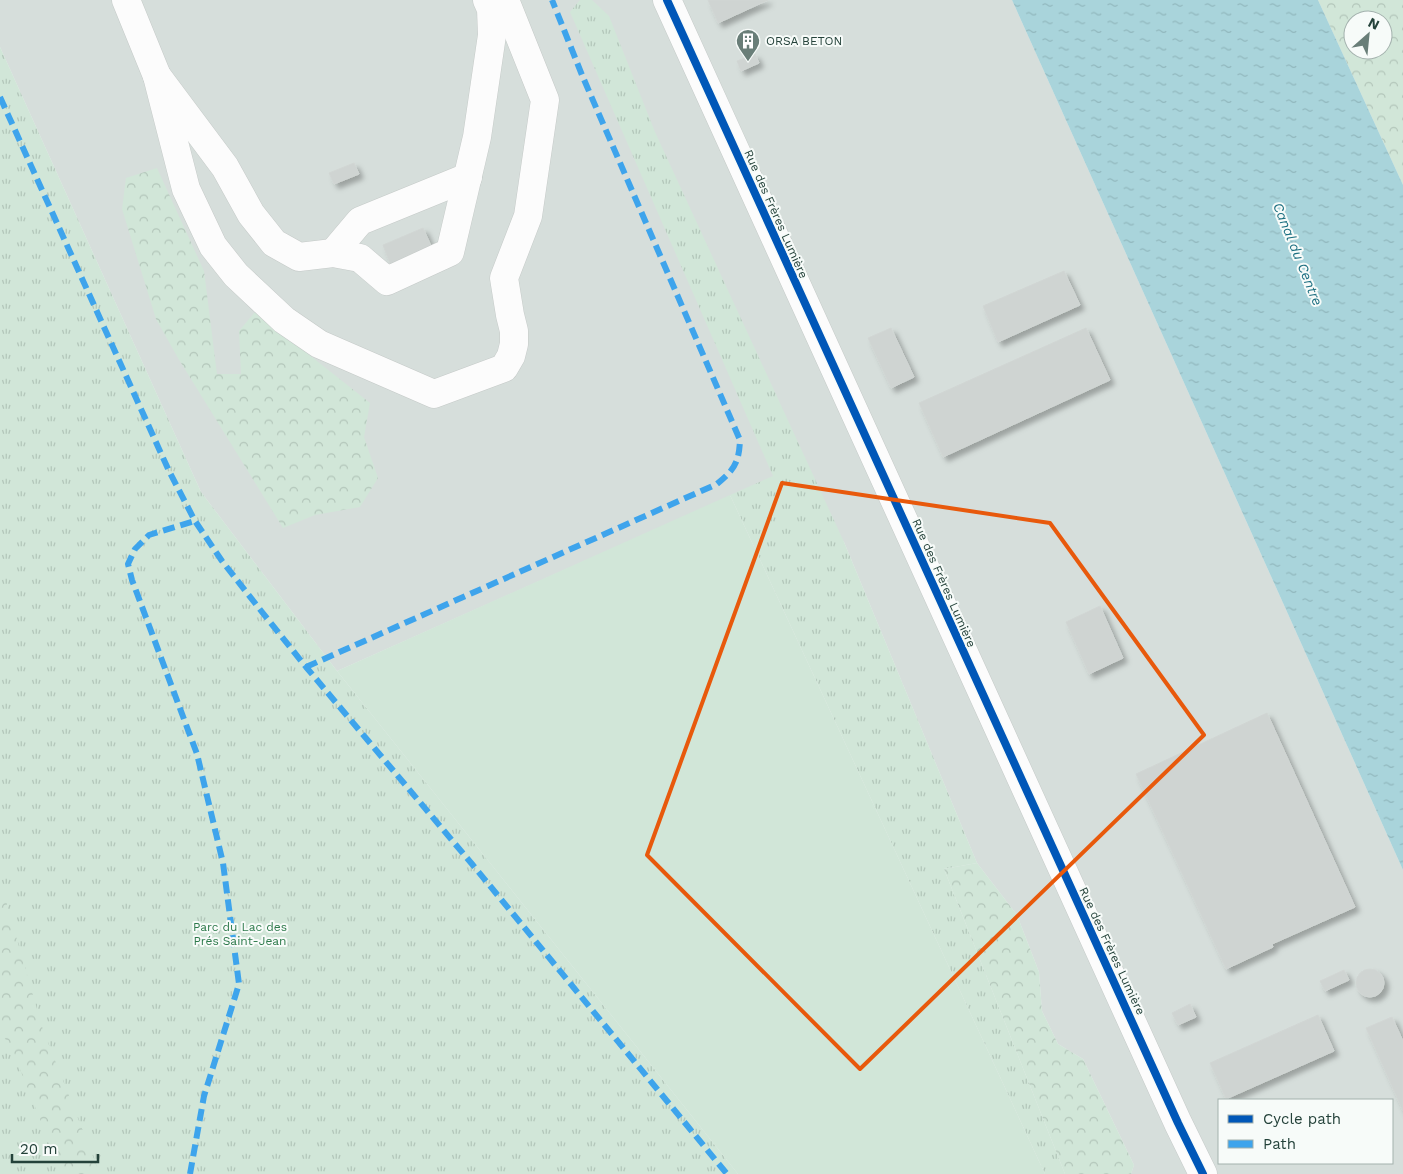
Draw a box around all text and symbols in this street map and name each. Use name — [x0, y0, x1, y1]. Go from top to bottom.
north arrow — [1343, 10, 1393, 60]
text: N — [1366, 14, 1382, 33]
building icon: ORSA BETON — [735, 28, 761, 62]
place label: ORSA BETON — [766, 34, 842, 48]
street label: Rue des Frères Lumière — [741, 148, 811, 281]
water label: Canal du Centre — [1270, 200, 1326, 308]
street label: Rue des Frères Lumière — [909, 517, 979, 650]
street label: Rue des Frères Lumière — [1076, 885, 1148, 1017]
park label: Parc du Lac des Prés Saint-Jean — [193, 920, 287, 948]
legend — [1218, 1099, 1393, 1164]
text: Cycle path — [1263, 1110, 1341, 1128]
scale bar — [12, 1132, 99, 1164]
text: Path — [1263, 1135, 1296, 1153]
text: 20 m — [20, 1140, 58, 1158]

